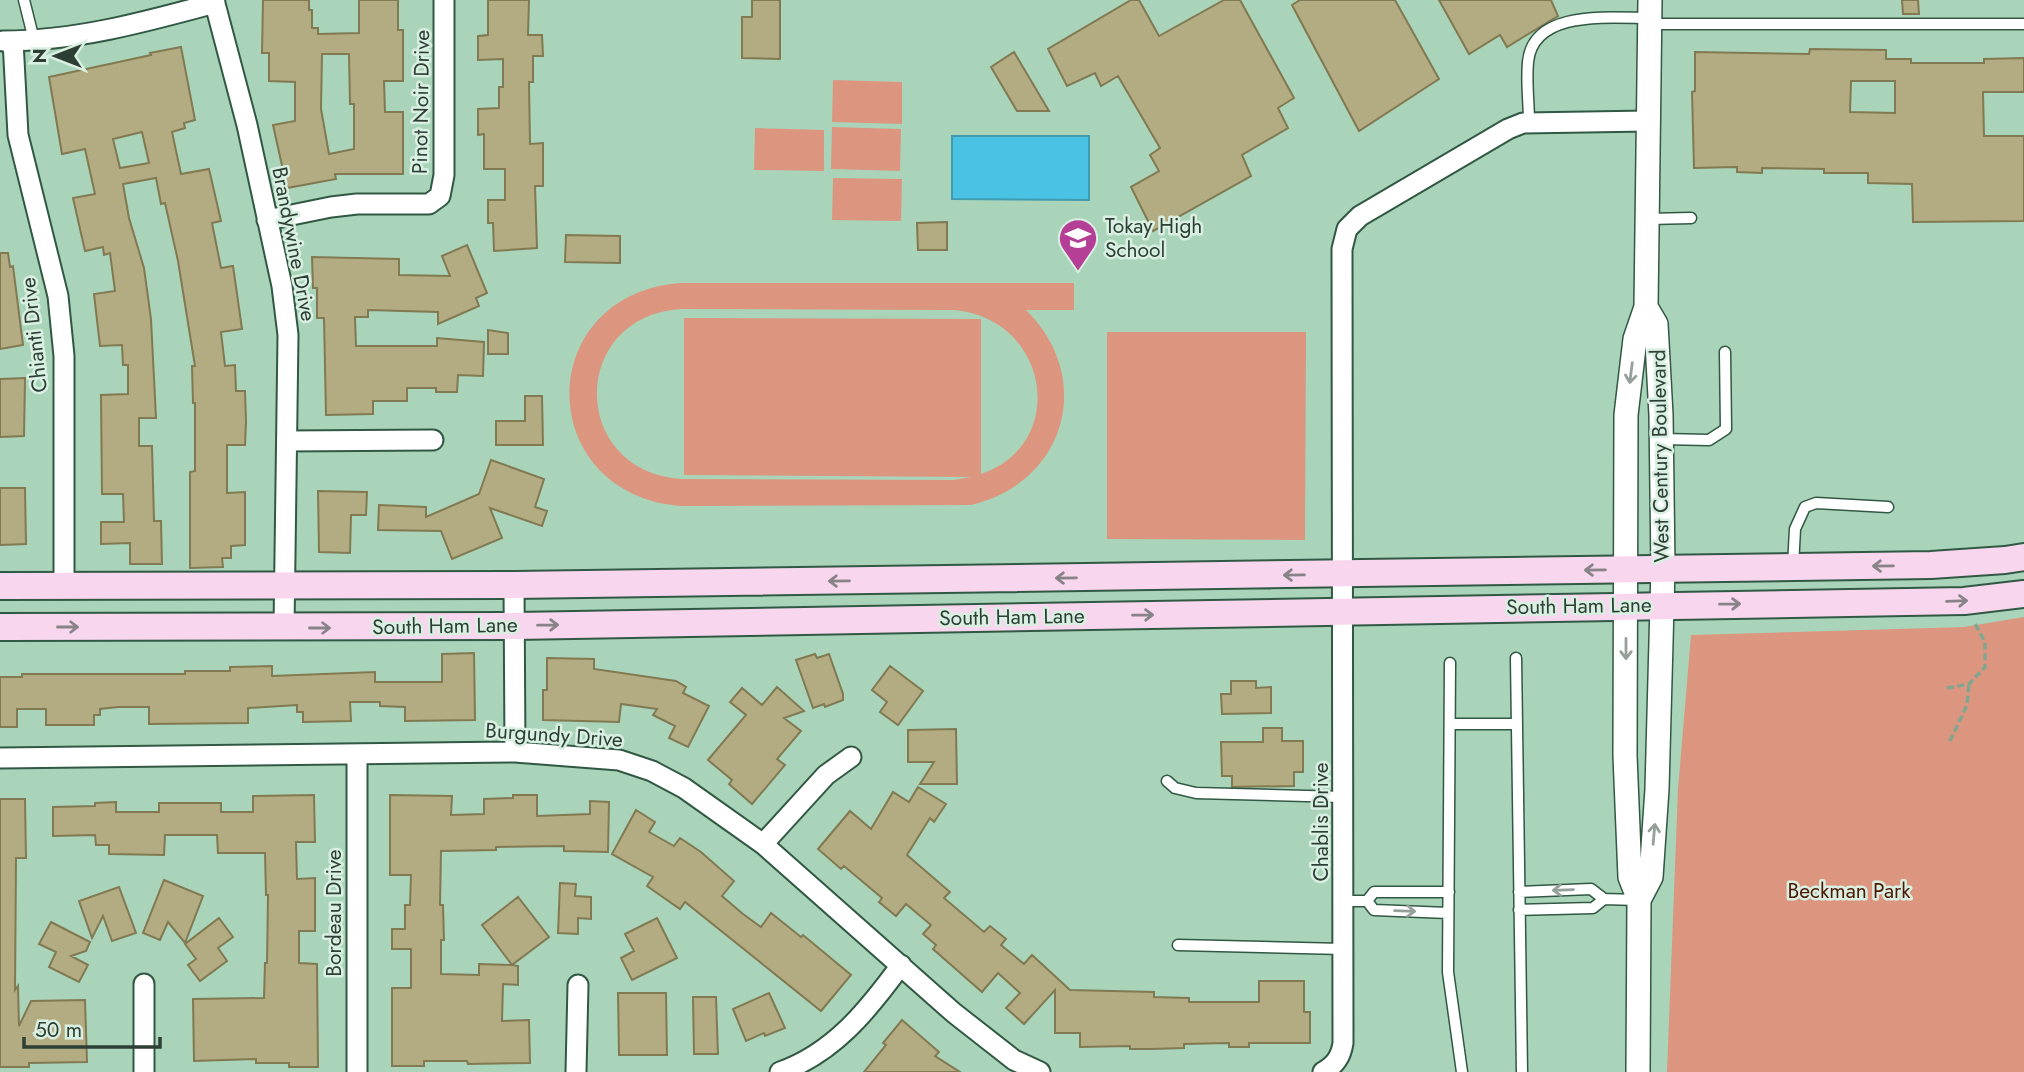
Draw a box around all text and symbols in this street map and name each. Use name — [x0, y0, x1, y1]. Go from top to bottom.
north arrow — [21, 21, 91, 91]
street label: Pinot Noir Drive — [405, 29, 437, 174]
text: N — [26, 48, 53, 64]
street label: Brandywine Drive — [264, 164, 324, 324]
place label: Tokay High School — [1105, 211, 1202, 265]
school or university icon: Tokay High School — [1057, 217, 1099, 272]
street label: Chianti Drive — [13, 276, 55, 394]
street label: West Century Boulevard — [1643, 349, 1677, 563]
one-way arrow — [1624, 361, 1637, 384]
one-way arrow — [1872, 559, 1895, 573]
one-way arrow — [1583, 564, 1606, 577]
one-way arrow — [1282, 569, 1305, 582]
one-way arrow — [1055, 571, 1078, 585]
one-way arrow — [827, 574, 850, 588]
street label: South Ham Lane — [1506, 590, 1652, 622]
one-way arrow — [1945, 594, 1968, 607]
one-way arrow — [1718, 597, 1741, 611]
street label: South Ham Lane — [939, 601, 1085, 633]
one-way arrow — [1131, 608, 1154, 621]
street label: South Ham Lane — [372, 610, 518, 642]
one-way arrow — [536, 619, 559, 632]
one-way arrow — [56, 620, 79, 634]
one-way arrow — [308, 621, 331, 634]
one-way arrow — [1619, 637, 1633, 660]
street label: Burgundy Drive — [484, 715, 624, 755]
street label: Chablis Drive — [1306, 762, 1336, 882]
one-way arrow — [1648, 824, 1661, 846]
street label: Bordeau Drive — [319, 849, 349, 977]
park label: Beckman Park — [1787, 876, 1911, 906]
one-way arrow — [1552, 884, 1575, 897]
one-way arrow — [1393, 905, 1416, 918]
scale bar — [24, 1006, 161, 1050]
text: 50 m — [35, 1015, 82, 1045]

